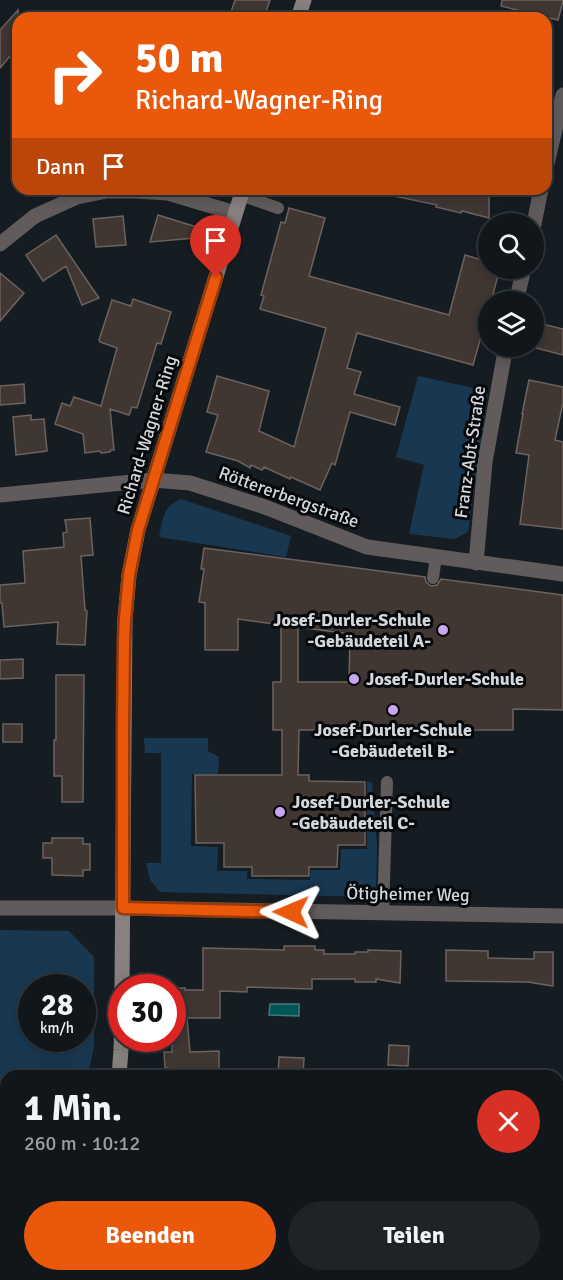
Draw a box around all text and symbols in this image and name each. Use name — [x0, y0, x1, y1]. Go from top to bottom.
text: 50 m — [135, 33, 224, 84]
icon: right — [36, 36, 114, 114]
text: Richard-Wagner-Ring — [135, 84, 383, 117]
icon: arrive — [97, 150, 130, 183]
text: Dann — [36, 153, 85, 180]
map controls — [478, 213, 544, 357]
button: search — [478, 213, 544, 279]
pin — [190, 215, 241, 277]
icon: arrive — [199, 224, 232, 257]
button: layers — [478, 291, 544, 357]
street label: Richard-Wagner-Ring — [112, 353, 182, 517]
street label: Franz-Abt-Straße — [450, 384, 490, 520]
street label: Röttererbergstraße — [216, 461, 362, 533]
place label: Josef-Durler-Schule -Gebäudeteil A- — [273, 609, 431, 652]
marker: Josef-Durler-Schule -Gebäudeteil A- — [436, 623, 450, 637]
place label: Josef-Durler-Schule — [366, 668, 524, 690]
marker: Josef-Durler-Schule — [347, 672, 361, 686]
marker: Josef-Durler-Schule -Gebäudeteil B- — [386, 703, 400, 717]
place label: Josef-Durler-Schule -Gebäudeteil B- — [314, 719, 472, 762]
place label: Josef-Durler-Schule -Gebäudeteil C- — [292, 791, 450, 834]
marker: Josef-Durler-Schule -Gebäudeteil C- — [273, 805, 287, 819]
position arrow — [259, 880, 323, 944]
street label: Ötigheimer Weg — [346, 882, 470, 906]
speed limit sign: 30 — [108, 974, 186, 1052]
text: 28 — [41, 987, 73, 1024]
text: km/h — [40, 1019, 74, 1037]
text: 1 Min. — [24, 1086, 122, 1131]
button: close — [477, 1090, 540, 1153]
text: 260 m · 10:12 — [24, 1131, 140, 1156]
button: Beenden — [24, 1201, 276, 1270]
button: Teilen — [288, 1201, 540, 1270]

